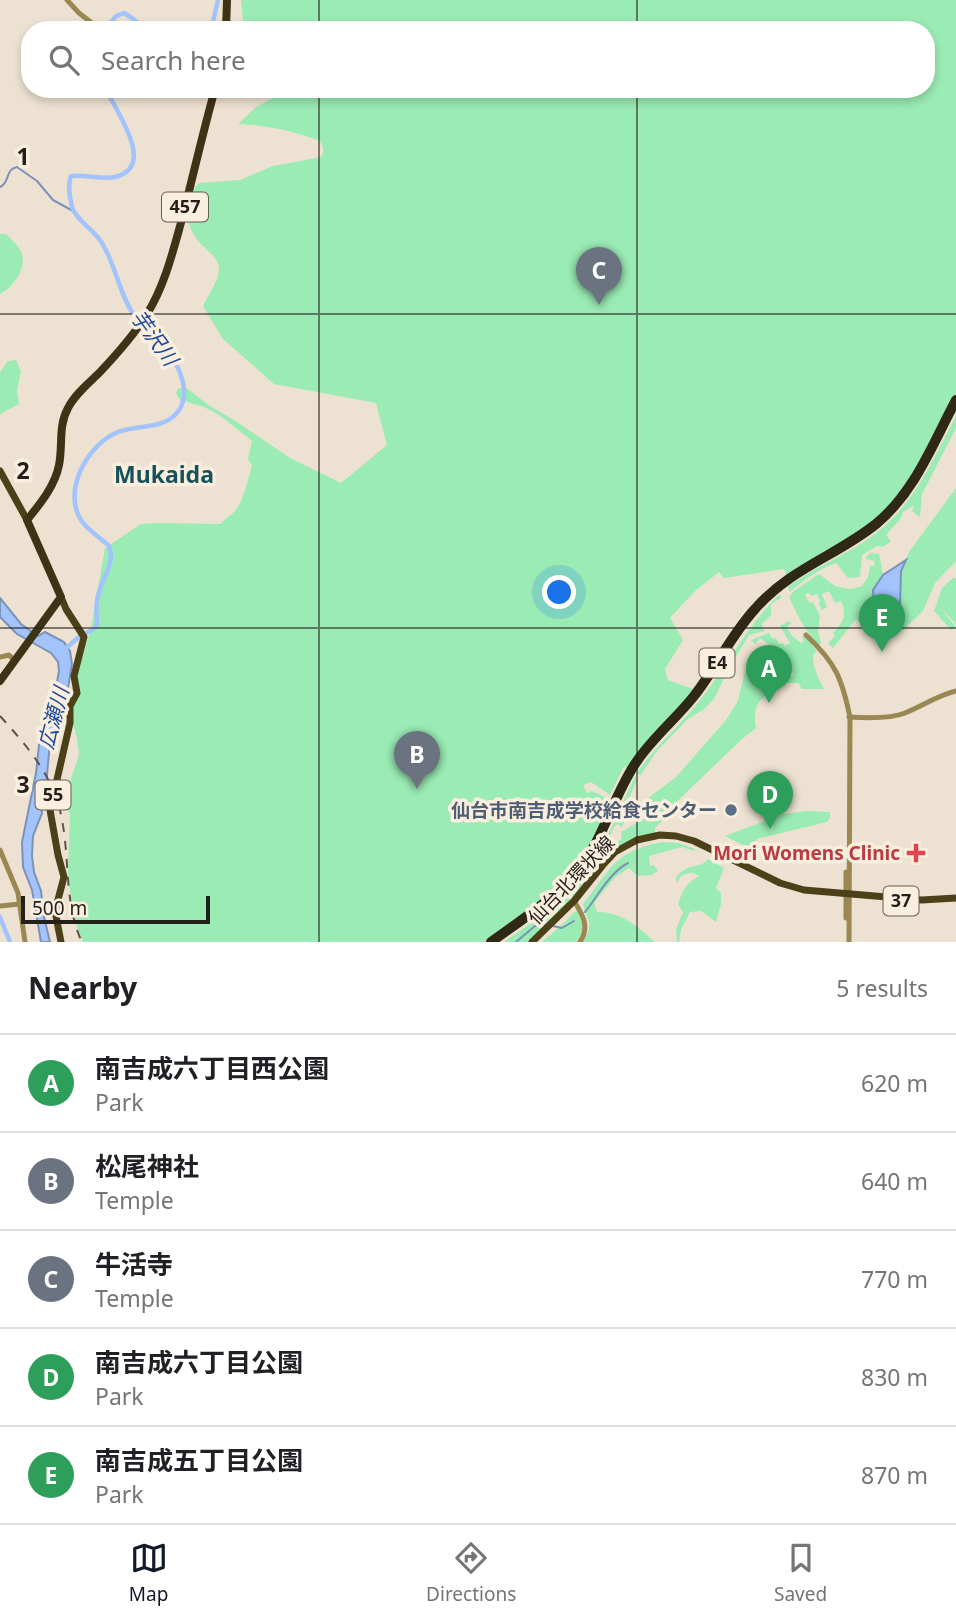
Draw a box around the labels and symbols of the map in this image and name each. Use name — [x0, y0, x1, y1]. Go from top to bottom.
text: 1 — [16, 140, 30, 172]
road number: 457 — [162, 192, 208, 222]
pin: C — [576, 247, 622, 305]
water label: 芋沢川 — [125, 304, 186, 373]
text: 2 — [16, 454, 30, 486]
district label: Mukaida — [114, 458, 214, 490]
your location — [542, 575, 576, 609]
pin: E — [859, 594, 905, 652]
pin: A — [746, 645, 792, 703]
road number: E4 — [700, 648, 734, 678]
water label: 広瀬川 — [31, 682, 75, 752]
pin: B — [394, 731, 440, 789]
text: 3 — [16, 768, 30, 800]
pin: D — [747, 771, 793, 829]
road number: 55 — [36, 780, 70, 810]
place label: 仙台市南吉成学校給食センター — [451, 797, 717, 823]
marker: 仙台市南吉成学校給食センター — [723, 802, 739, 818]
street label: 仙台北環状線 — [522, 830, 620, 930]
place label: Mori Womens Clinic — [713, 840, 900, 866]
marker: Mori Womens Clinic — [906, 843, 926, 863]
road number: 37 — [884, 887, 918, 916]
scale bar — [21, 893, 210, 925]

